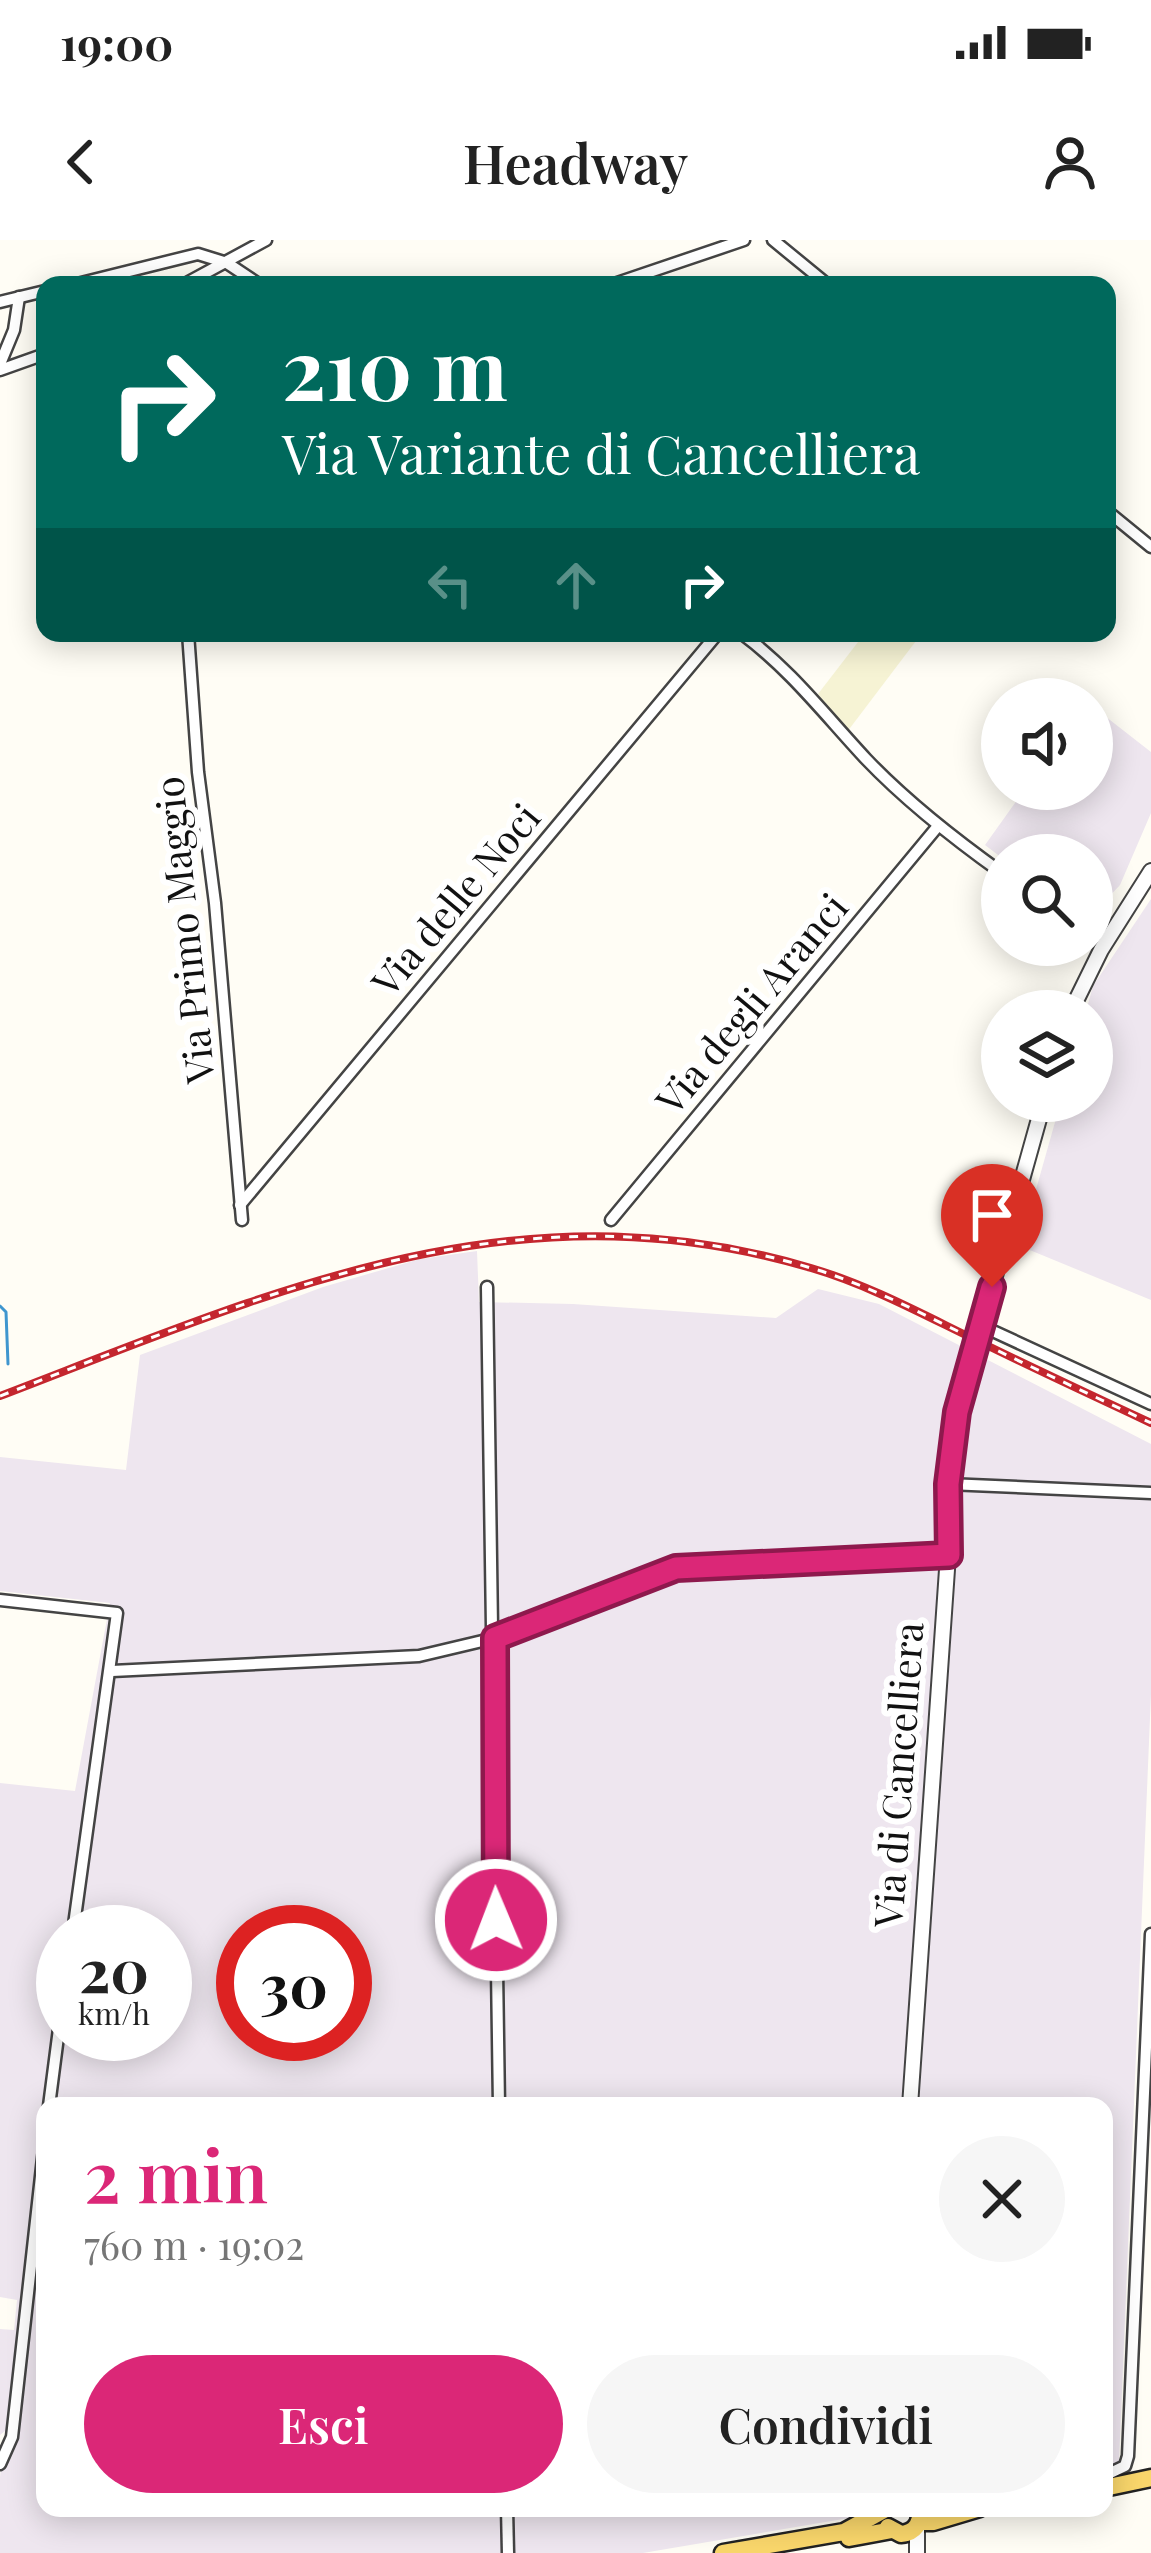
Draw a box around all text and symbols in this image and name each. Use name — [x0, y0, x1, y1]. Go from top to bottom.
text: 19:00 — [60, 12, 173, 72]
text: Headway — [463, 126, 688, 198]
icon: back — [48, 129, 114, 195]
icon: person — [1037, 129, 1103, 195]
text: 210 m — [282, 310, 508, 422]
icon: right — [84, 324, 240, 480]
text: Via Variante di Cancelliera — [282, 417, 920, 489]
icon: left — [417, 552, 483, 618]
icon: ahead — [543, 552, 609, 618]
icon: right — [669, 552, 735, 618]
map controls — [981, 678, 1113, 1122]
button: sound — [981, 678, 1113, 810]
street label: Via Primo Maggio — [141, 774, 225, 1087]
street label: Via delle Noci — [358, 792, 550, 1007]
button: search — [981, 834, 1113, 966]
street label: Via degli Aranci — [642, 882, 858, 1125]
button: layers — [981, 990, 1113, 1122]
pin — [941, 1164, 1043, 1287]
icon: arrive — [959, 1182, 1025, 1248]
street label: Via di Cancelliera — [860, 1620, 934, 1930]
position arrow — [433, 1857, 559, 1983]
speed limit sign: 30 — [216, 1905, 372, 2061]
text: 20 — [79, 1928, 149, 2008]
text: km/h — [78, 1993, 150, 2033]
text: 2 min — [84, 2125, 268, 2221]
button: close — [939, 2136, 1065, 2262]
text: 760 m · 19:02 — [84, 2218, 304, 2270]
button: Esci — [84, 2355, 563, 2493]
button: Condividi — [587, 2355, 1065, 2493]

